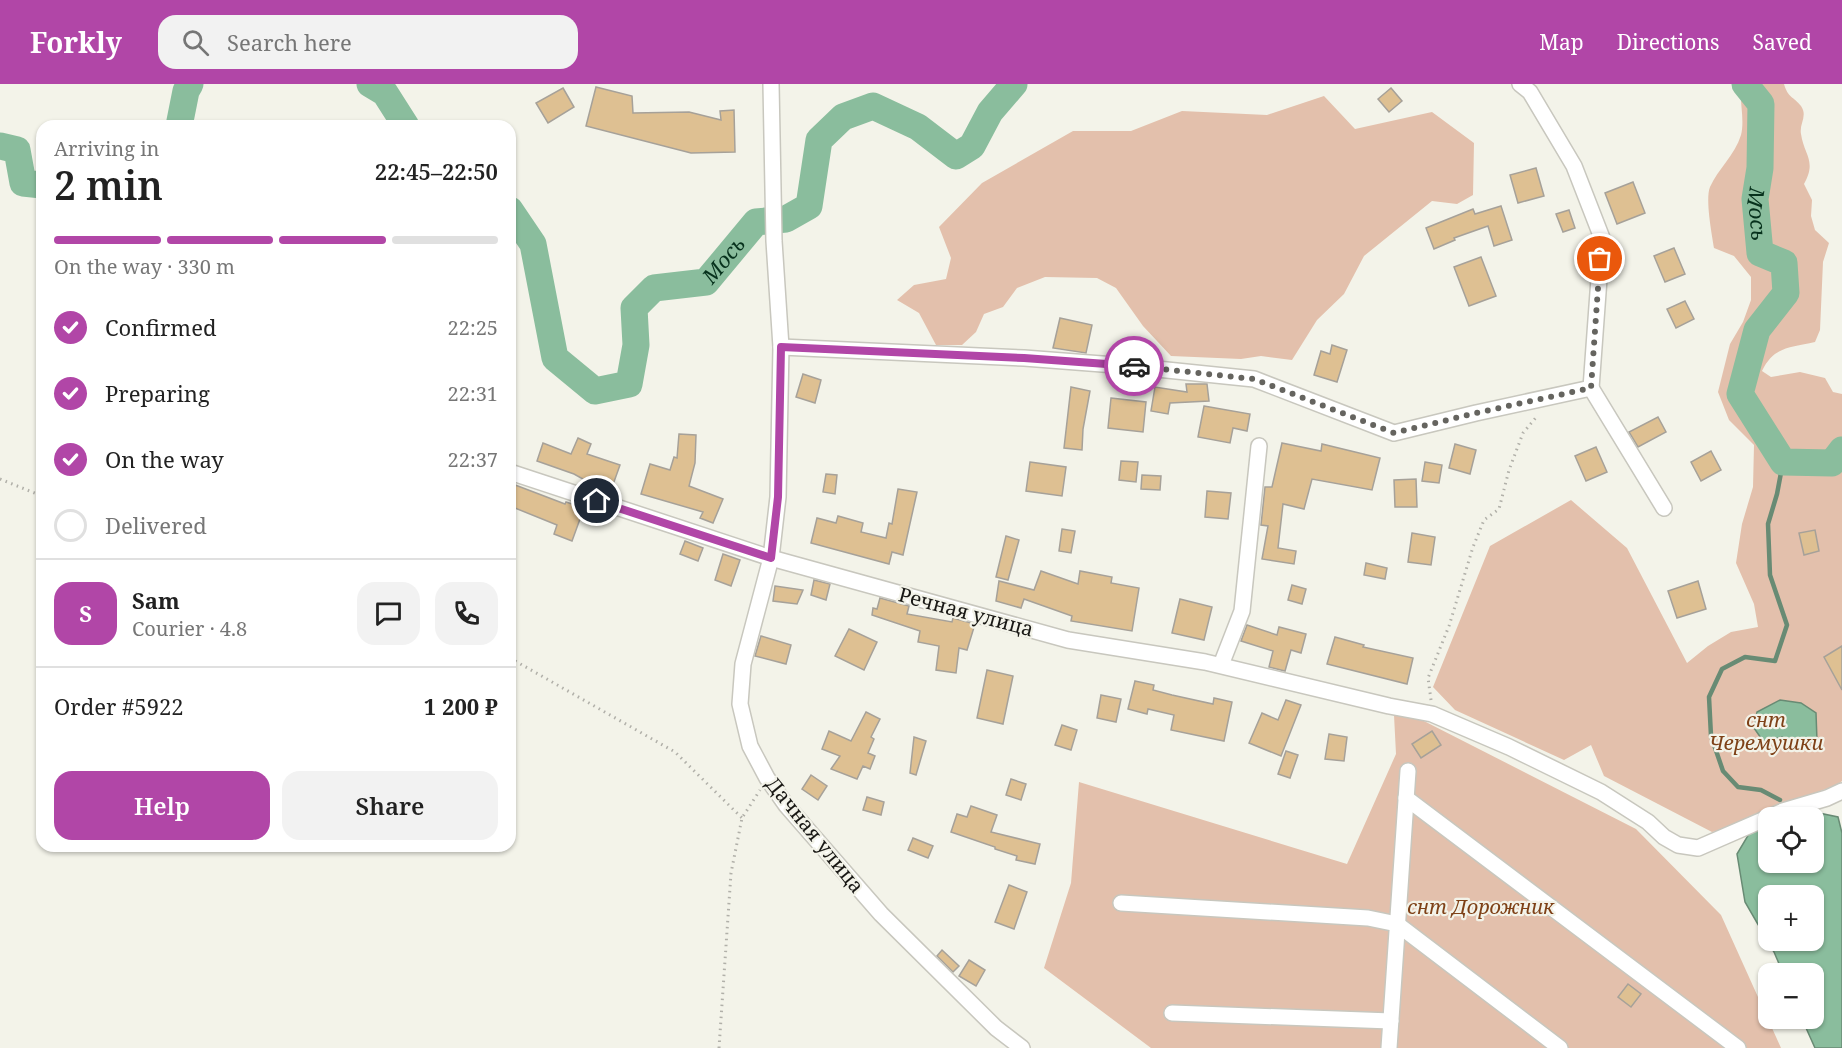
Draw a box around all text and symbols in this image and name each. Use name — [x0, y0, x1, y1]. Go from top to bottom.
search box — [158, 15, 578, 69]
text: Forkly — [30, 23, 122, 61]
icon: search — [179, 26, 212, 59]
text: Search here — [227, 27, 352, 57]
text: Map — [1539, 28, 1584, 56]
text: Directions — [1617, 28, 1719, 56]
text: Saved — [1752, 28, 1812, 56]
text: Arriving in — [54, 135, 159, 162]
text: 22:45–22:50 — [375, 156, 498, 186]
text: 2 min — [54, 158, 163, 211]
water label: Мось — [1741, 184, 1774, 242]
water label: Мось — [695, 230, 751, 290]
pin — [1574, 233, 1625, 284]
icon: bag — [1583, 242, 1616, 275]
text: On the way · 330 m — [54, 253, 235, 280]
icon: check — [54, 311, 87, 344]
text: Confirmed — [105, 312, 216, 342]
text: 22:25 — [448, 314, 498, 341]
courier — [1104, 336, 1164, 396]
icon: car — [1118, 350, 1151, 383]
icon: check — [54, 377, 87, 410]
text: Preparing — [105, 378, 210, 408]
text: 22:31 — [448, 380, 498, 407]
icon: check — [54, 443, 87, 476]
text: On the way — [105, 444, 224, 474]
text: 22:37 — [448, 446, 498, 473]
pin — [571, 475, 622, 526]
icon: home — [580, 484, 613, 517]
text: Delivered — [105, 510, 207, 540]
street label: Речная улица — [896, 581, 1037, 643]
button: chat — [357, 582, 420, 645]
button: phone — [435, 582, 498, 645]
text: Sam — [132, 585, 180, 615]
text: S — [79, 598, 92, 628]
text: Courier · 4.8 — [132, 615, 247, 642]
text: Order #5922 — [54, 691, 184, 721]
text: 1 200 ₽ — [424, 691, 498, 721]
park label: снт Черемушки — [1709, 706, 1823, 756]
button: Help — [54, 771, 270, 840]
button: Share — [282, 771, 498, 840]
street label: Дачная улица — [760, 771, 871, 898]
map controls — [1758, 807, 1824, 1029]
button: locate — [1758, 807, 1824, 873]
button: + — [1758, 885, 1824, 951]
park label: снт Дорожник — [1407, 893, 1555, 920]
button: − — [1758, 963, 1824, 1029]

